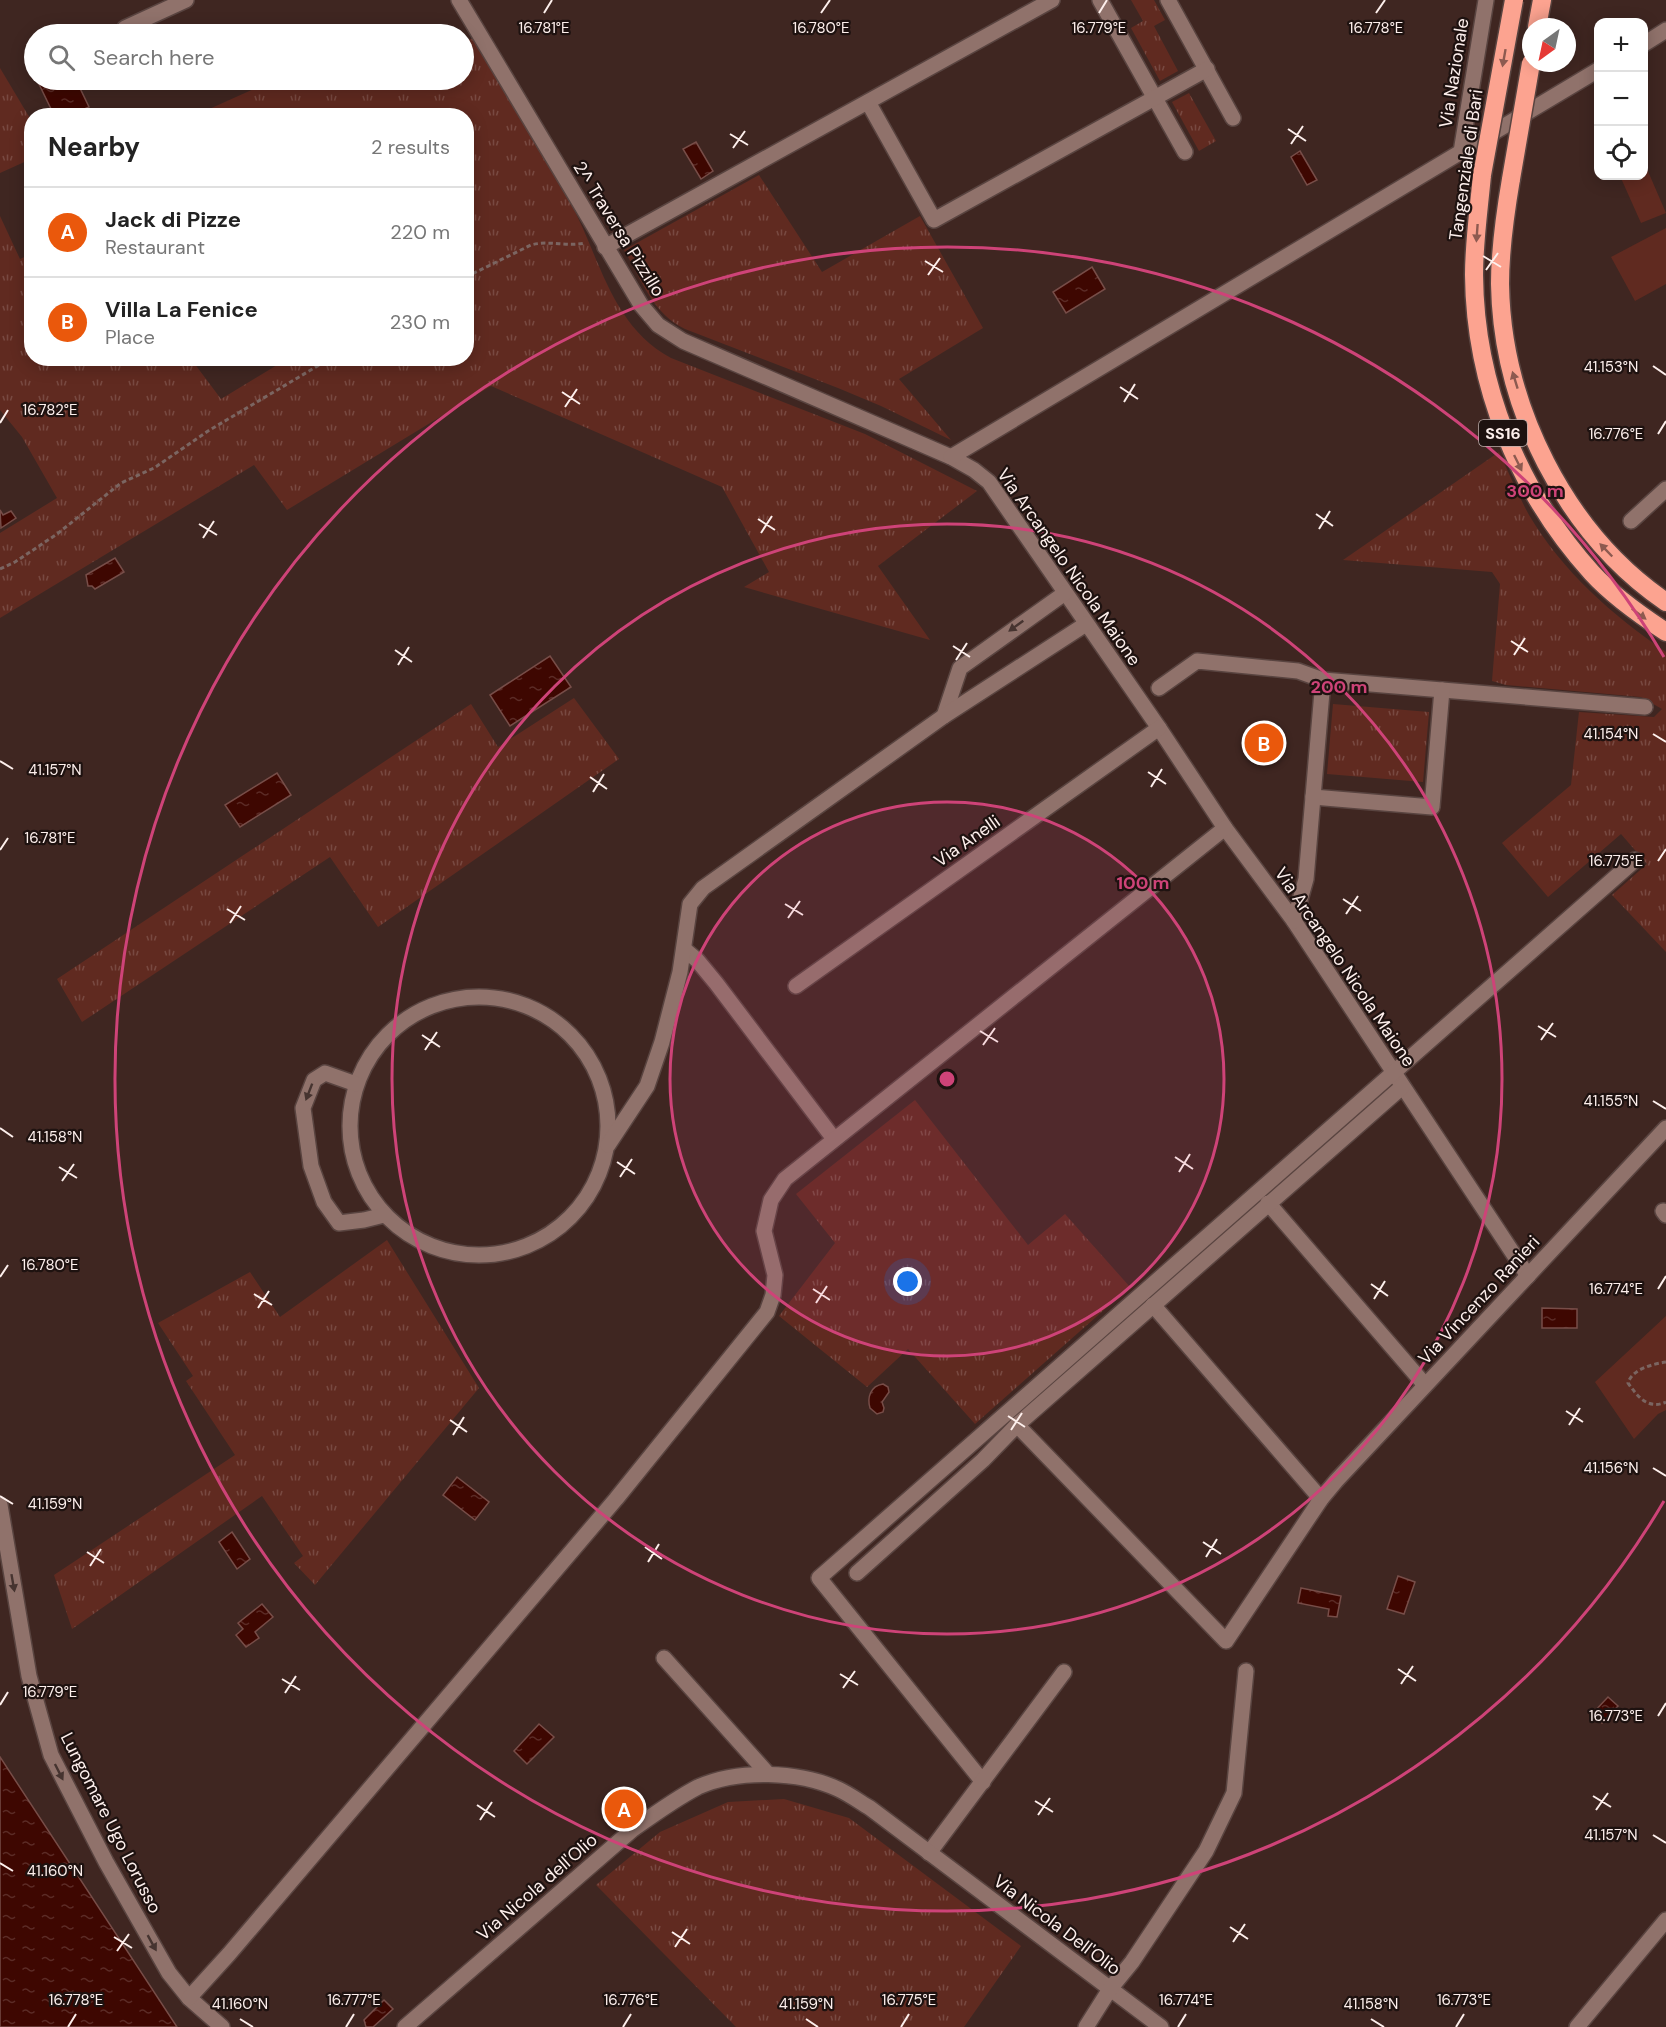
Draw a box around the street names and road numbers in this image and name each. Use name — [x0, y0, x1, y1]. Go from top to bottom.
street label: Via Nazionale — [1433, 16, 1475, 130]
street label: Tangenziale di Bari — [1444, 88, 1488, 242]
street label: 2^ Traversa Pizzillo — [568, 157, 670, 301]
road number: SS16 — [1479, 420, 1527, 446]
street label: Via Arcangelo Nicola Maione — [992, 464, 1146, 670]
street label: Via Anelli — [929, 809, 1005, 873]
street label: Via Arcangelo Nicola Maione — [1269, 863, 1421, 1071]
street label: Via Vincenzo Ranieri — [1413, 1230, 1545, 1370]
street label: Lungomare Ugo Lorusso — [55, 1728, 167, 1918]
street label: Via Nicola dell'Olio — [472, 1828, 602, 1946]
street label: Via Nicola Dell'Olio — [988, 1869, 1126, 1981]

